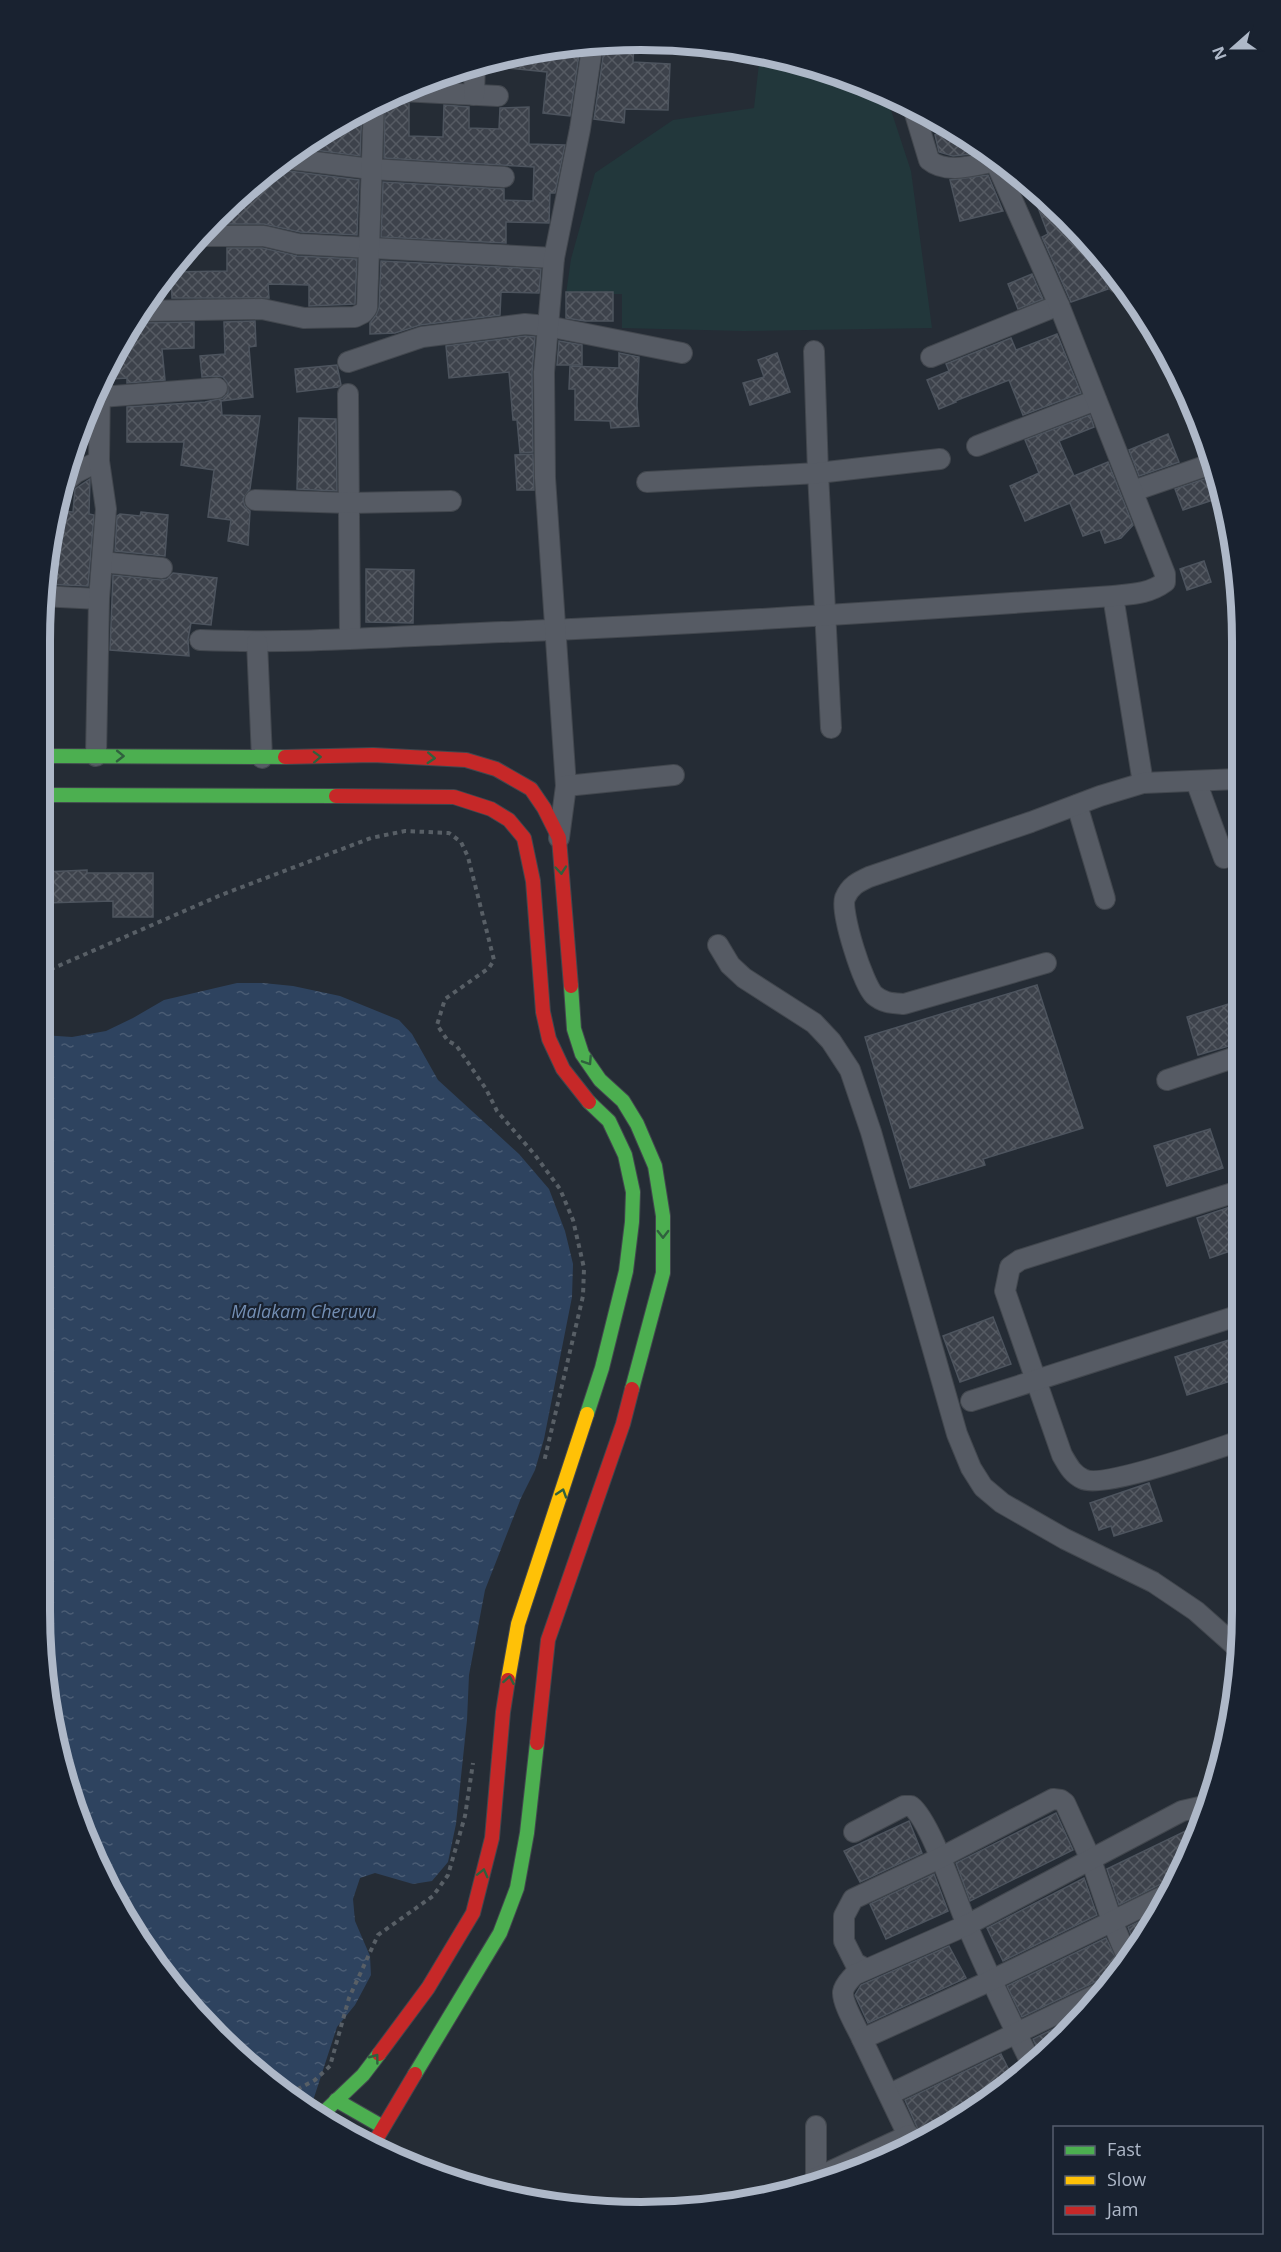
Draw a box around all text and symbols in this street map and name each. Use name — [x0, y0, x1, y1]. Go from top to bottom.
north arrow — [1203, 18, 1263, 78]
text: N — [1206, 43, 1232, 63]
one-way arrow — [116, 750, 125, 762]
one-way arrow — [313, 750, 322, 763]
one-way arrow — [427, 752, 436, 765]
one-way arrow — [554, 865, 567, 874]
one-way arrow — [580, 1055, 591, 1066]
one-way arrow — [657, 1230, 669, 1239]
water label: Malakam Cheruvu — [231, 1299, 377, 1323]
one-way arrow — [554, 1488, 567, 1499]
one-way arrow — [502, 1675, 514, 1685]
one-way arrow — [476, 1868, 488, 1879]
one-way arrow — [368, 2053, 379, 2064]
legend — [1053, 2126, 1263, 2234]
text: Fast — [1107, 2137, 1141, 2161]
text: Slow — [1107, 2167, 1146, 2191]
text: Jam — [1105, 2197, 1139, 2221]

